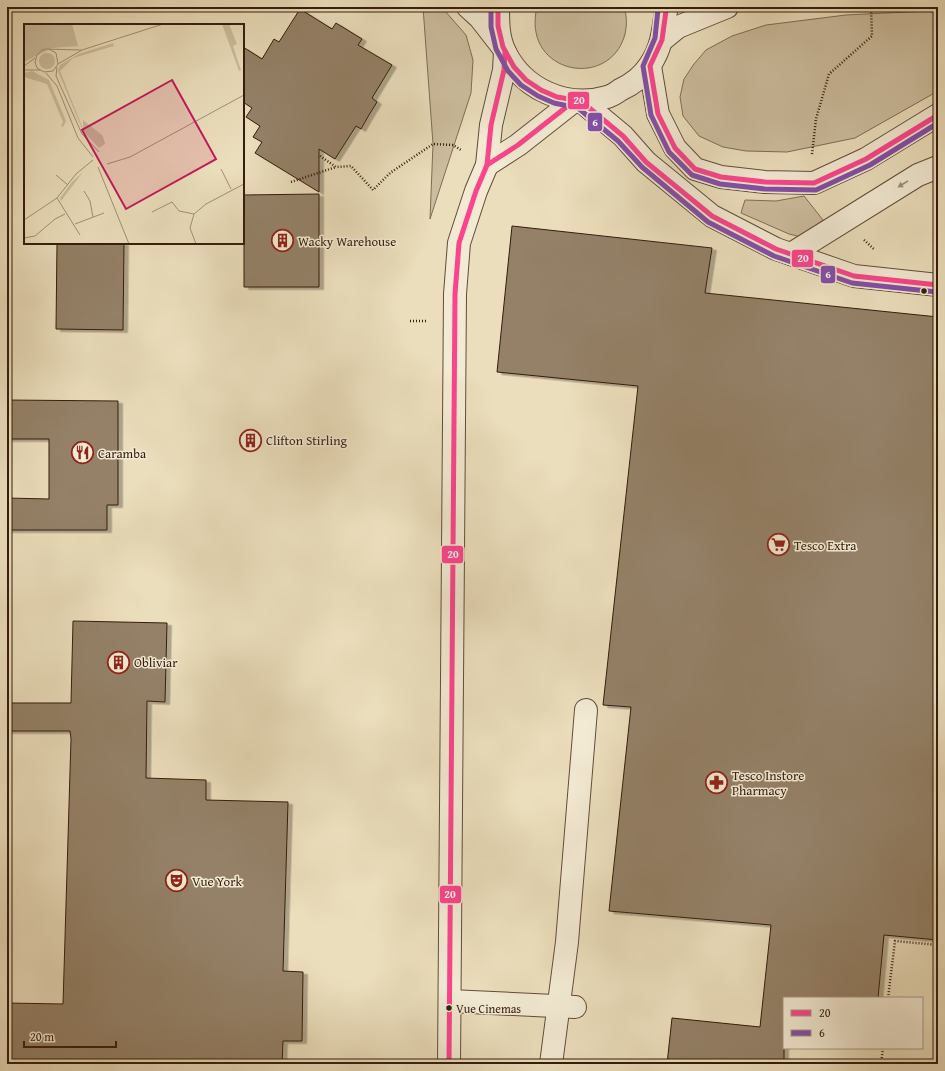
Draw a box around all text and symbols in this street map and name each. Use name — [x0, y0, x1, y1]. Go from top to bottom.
inset map — [24, 24, 244, 244]
line badge: 20 — [567, 91, 590, 110]
text: 20 — [573, 92, 585, 108]
line badge: 6 — [587, 112, 603, 132]
text: 6 — [592, 114, 598, 130]
one-way arrow — [898, 180, 908, 188]
building icon: Wacky Warehouse — [269, 228, 295, 254]
place label: Wacky Warehouse — [298, 232, 396, 251]
line badge: 20 — [791, 249, 814, 268]
text: 20 — [797, 250, 809, 266]
line badge: 6 — [820, 265, 836, 284]
text: 6 — [825, 266, 831, 282]
unlabelled marker — [919, 286, 929, 296]
building icon: Clifton Stirling — [238, 427, 264, 453]
place label: Clifton Stirling — [266, 431, 347, 450]
restaurant icon: Caramba — [70, 440, 96, 466]
place label: Caramba — [98, 444, 147, 463]
supermarket icon: Tesco Extra — [766, 532, 792, 558]
place label: Tesco Extra — [794, 536, 857, 555]
line badge: 20 — [441, 545, 464, 564]
text: 20 — [447, 546, 459, 562]
building icon: Obliviar — [106, 649, 132, 675]
place label: Obliviar — [134, 653, 178, 672]
place label: Tesco Instore Pharmacy — [732, 766, 804, 800]
pharmacy icon: Tesco Instore Pharmacy — [704, 769, 730, 795]
theatre icon: Vue York — [163, 868, 189, 894]
place label: Vue York — [192, 872, 243, 891]
line badge: 20 — [439, 885, 462, 904]
text: 20 — [444, 886, 456, 902]
legend — [783, 997, 923, 1049]
place label: Vue Cinemas — [456, 1000, 521, 1017]
marker: Vue Cinemas — [444, 1003, 454, 1013]
text: 20 — [819, 1004, 831, 1021]
scale bar — [24, 1023, 116, 1049]
text: 6 — [819, 1024, 825, 1041]
text: 20 m — [30, 1028, 54, 1045]

